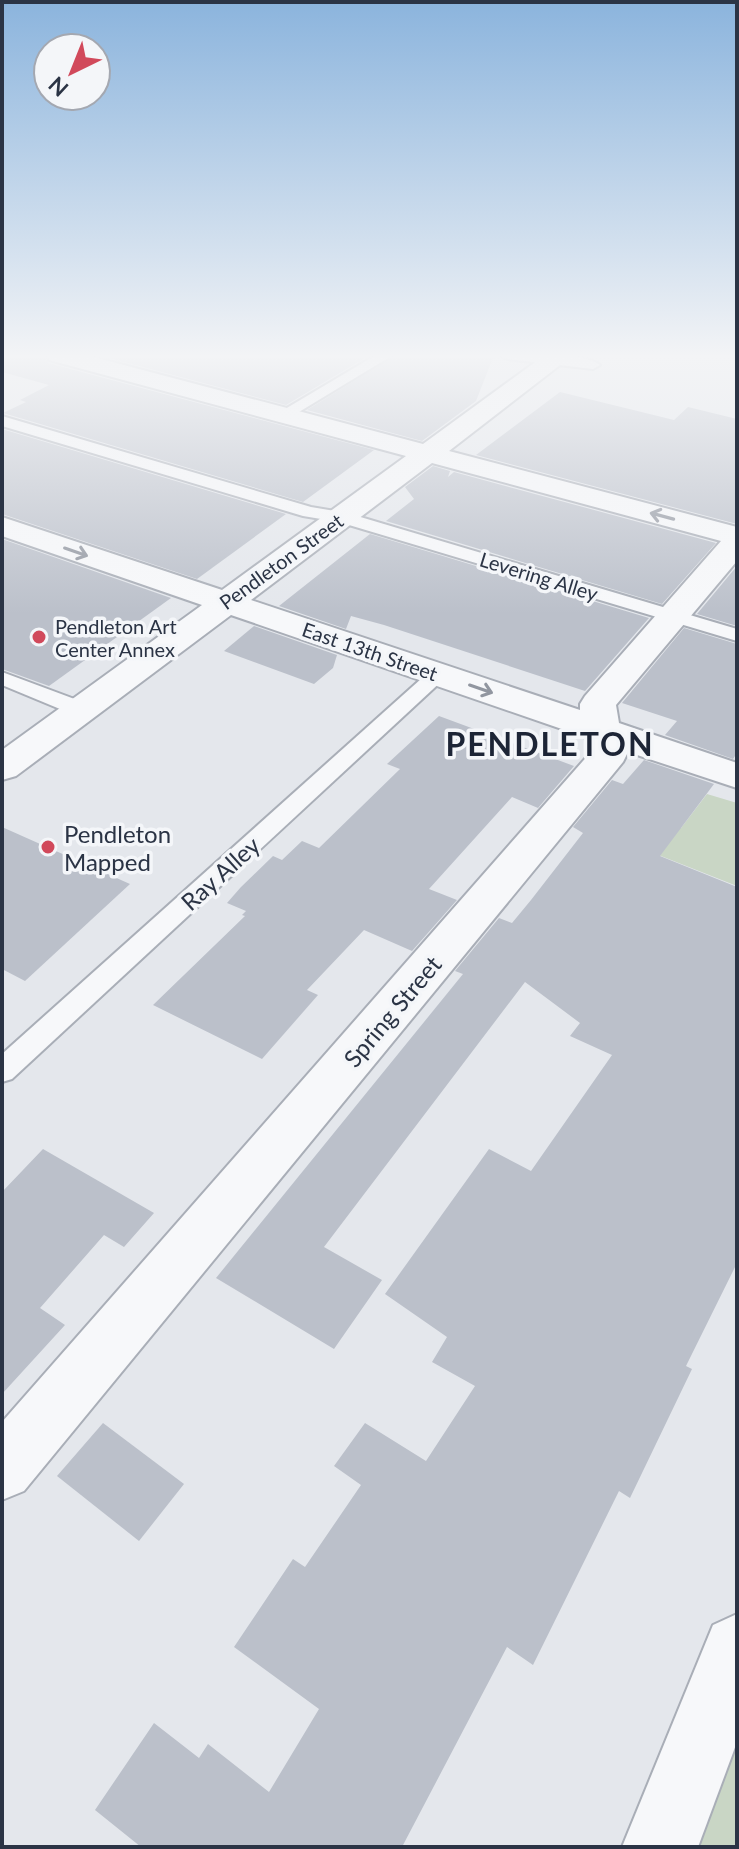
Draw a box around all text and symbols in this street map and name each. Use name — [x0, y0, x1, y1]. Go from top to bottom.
north arrow — [32, 32, 112, 112]
text: N — [43, 71, 73, 103]
street label: Pendleton Street — [214, 508, 348, 614]
one-way arrow — [649, 508, 675, 523]
one-way arrow — [63, 545, 88, 560]
street label: Levering Alley — [477, 547, 602, 606]
place label: Pendleton Art Center Annex — [55, 614, 177, 661]
street label: East 13th Street — [299, 617, 441, 685]
marker: Pendleton Art Center Annex — [30, 628, 48, 646]
one-way arrow — [468, 683, 493, 698]
district label: PENDLETON — [445, 724, 655, 763]
place label: Pendleton Mapped — [64, 819, 171, 876]
street label: Ray Alley — [175, 830, 266, 916]
marker: Pendleton Mapped — [39, 838, 57, 856]
street label: Spring Street — [337, 949, 447, 1072]

